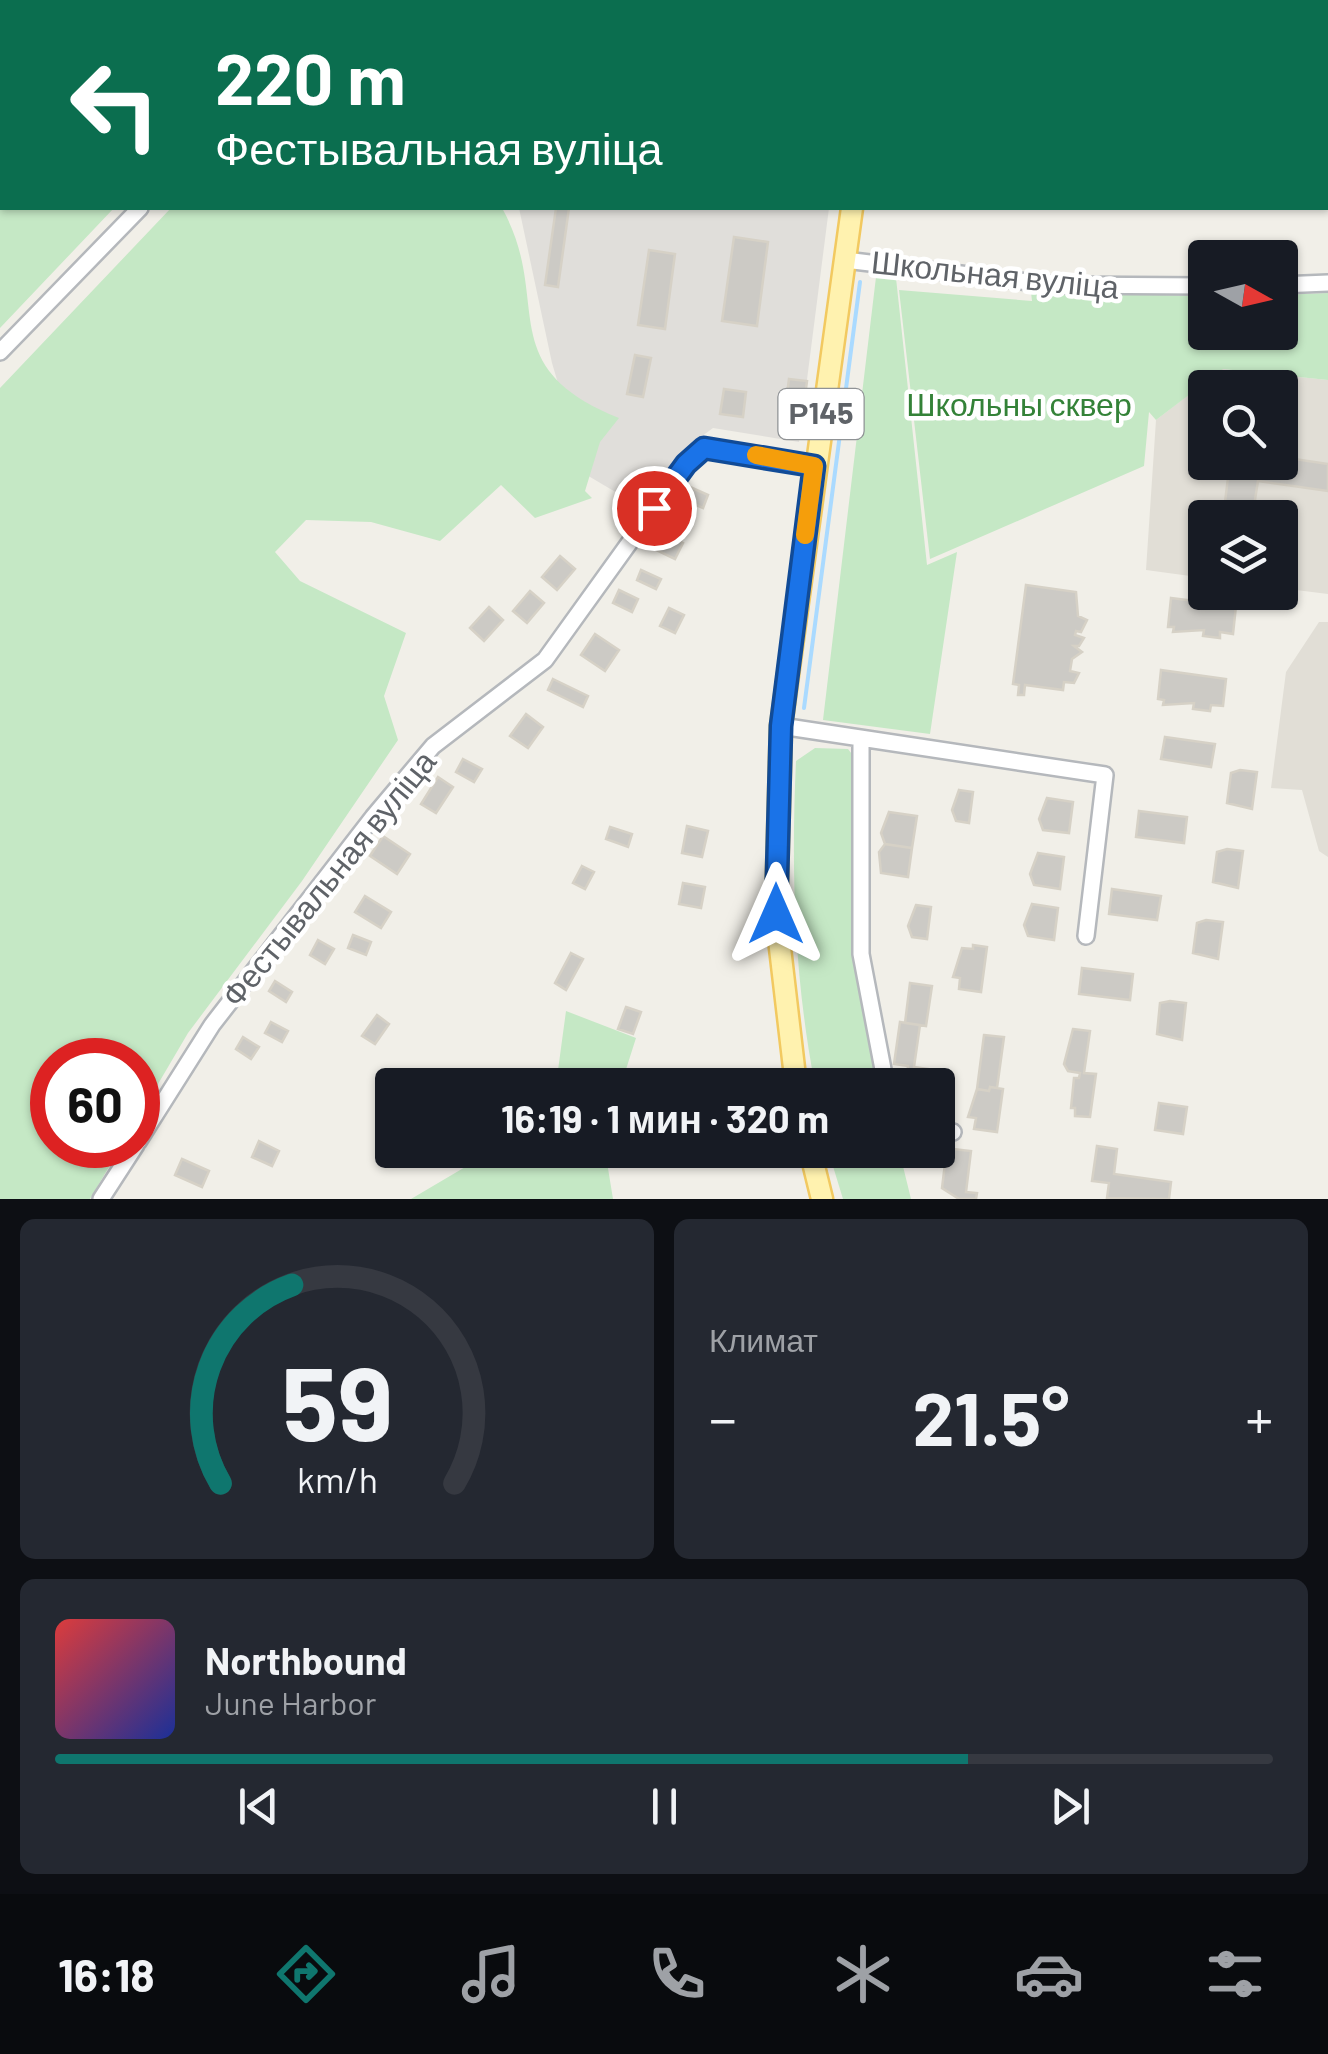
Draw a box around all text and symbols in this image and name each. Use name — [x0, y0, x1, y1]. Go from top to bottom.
text: 220 m — [215, 35, 406, 119]
icon: left — [50, 40, 180, 170]
text: Фестывальная вуліца — [215, 120, 663, 174]
north arrow — [1188, 240, 1298, 350]
map controls — [1188, 240, 1298, 610]
street label: Школьная вуліца — [869, 241, 1121, 306]
button: search — [1188, 370, 1298, 480]
park label: Школьны сквер — [906, 384, 1132, 423]
road number: Р145 — [778, 389, 864, 439]
pin — [612, 466, 697, 551]
icon: arrive — [627, 481, 682, 536]
button: layers — [1188, 500, 1298, 610]
street label: Фестывальная вуліца — [213, 742, 443, 1014]
position arrow — [724, 862, 828, 966]
speed limit sign: 60 — [30, 1038, 160, 1168]
text: 16:19 · 1 мин · 320 m — [501, 1095, 829, 1141]
text: Климат — [709, 1320, 818, 1358]
text: 59 — [281, 1337, 393, 1462]
text: 21.5° — [913, 1371, 1069, 1461]
text: − — [709, 1384, 737, 1450]
text: + — [1245, 1384, 1273, 1450]
text: km/h — [297, 1457, 377, 1500]
text: Northbound — [205, 1637, 407, 1683]
text: June Harbor — [205, 1683, 376, 1721]
icon: previous — [231, 1779, 286, 1834]
icon: pause — [637, 1779, 692, 1834]
icon: next — [1043, 1779, 1098, 1834]
icon: directions — [271, 1939, 341, 2009]
icon: music — [456, 1939, 526, 2009]
icon: phone — [642, 1939, 712, 2009]
icon: climate — [828, 1939, 898, 2009]
icon: car — [1014, 1939, 1084, 2009]
icon: filters — [1200, 1939, 1270, 2009]
text: 16:18 — [58, 1947, 155, 2001]

